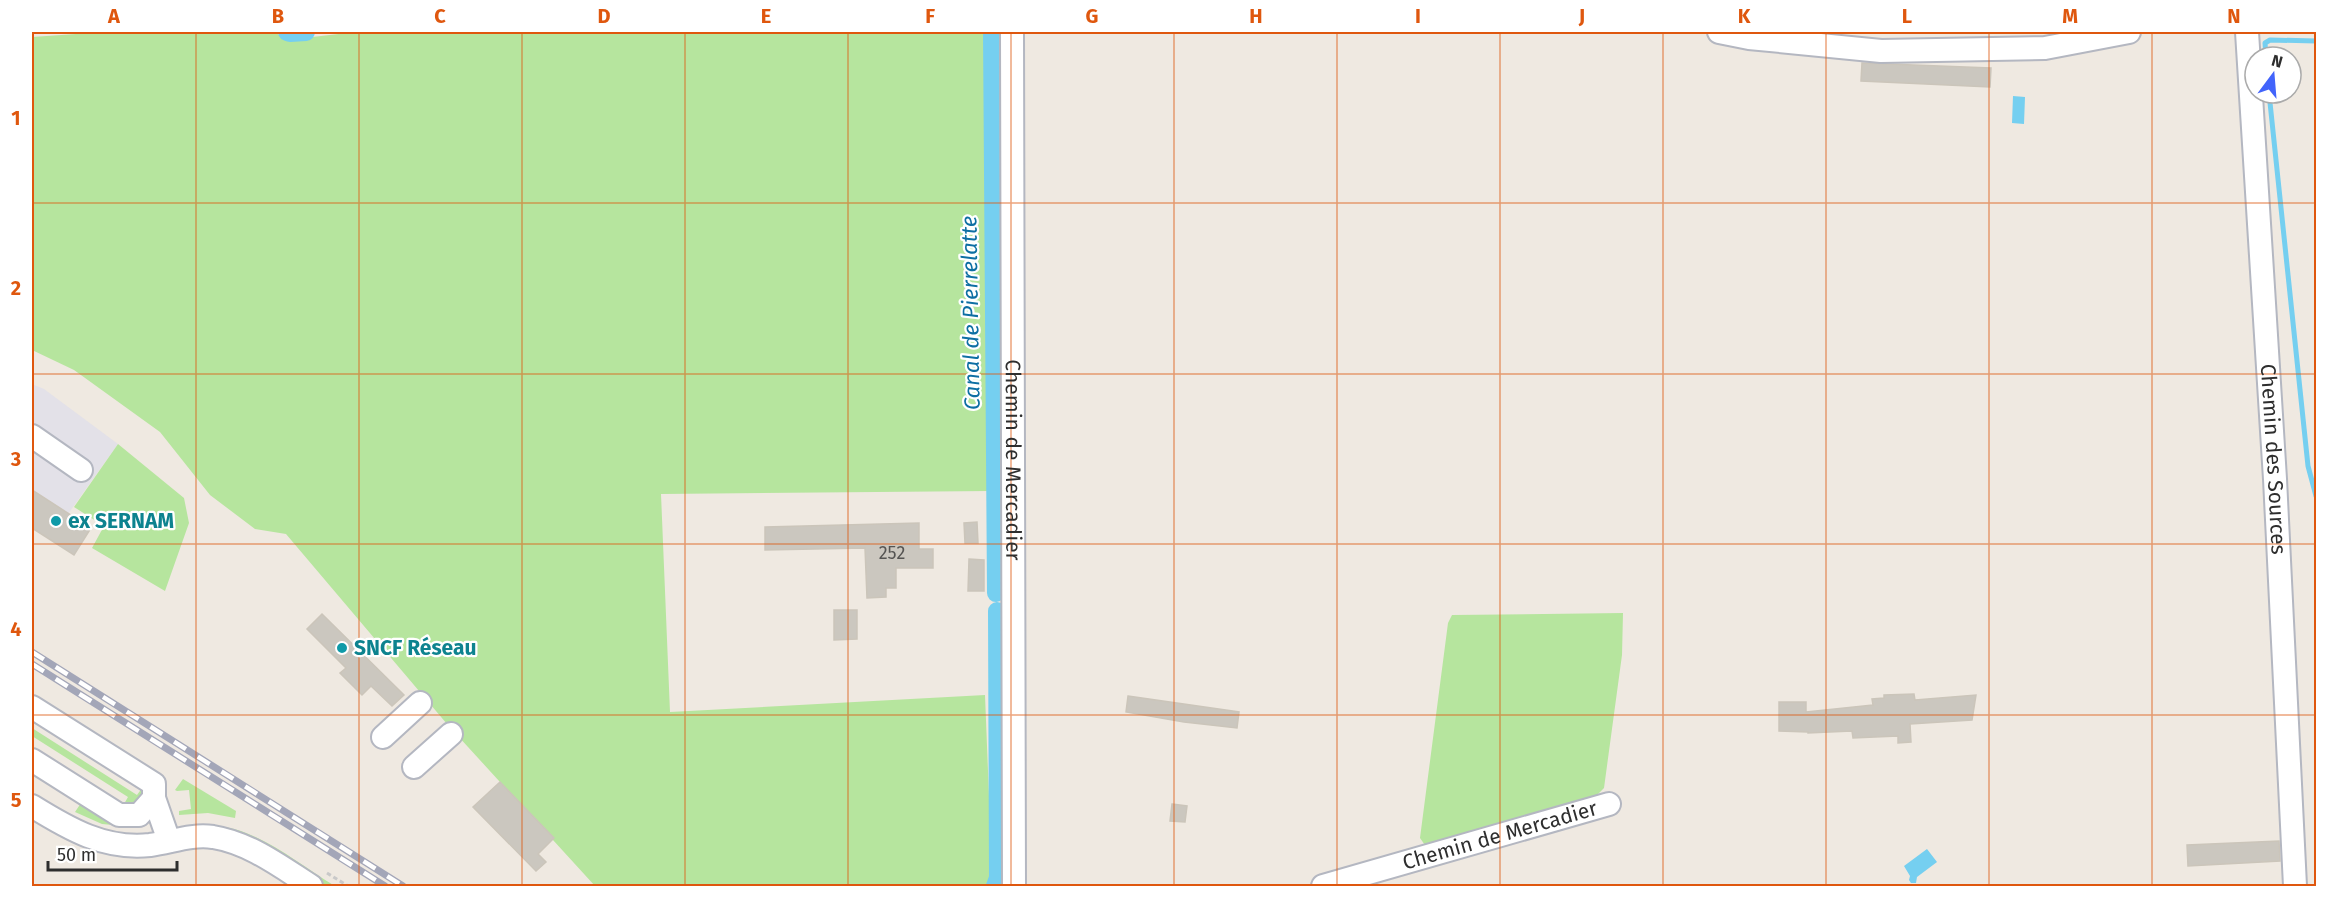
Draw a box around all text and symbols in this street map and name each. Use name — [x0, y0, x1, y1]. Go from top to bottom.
text: A — [107, 4, 121, 28]
text: B — [272, 4, 284, 28]
text: C — [434, 4, 446, 28]
text: D — [597, 4, 611, 28]
text: E — [761, 4, 771, 28]
text: F — [925, 4, 935, 28]
text: G — [1086, 4, 1098, 28]
text: H — [1249, 4, 1263, 28]
text: I — [1415, 4, 1421, 28]
text: J — [1578, 4, 1585, 28]
text: K — [1738, 4, 1751, 28]
text: L — [1902, 4, 1912, 28]
text: M — [2062, 4, 2078, 28]
text: N — [2227, 4, 2241, 28]
north arrow — [2243, 45, 2303, 105]
text: N — [2269, 50, 2285, 72]
text: 1 — [11, 106, 21, 130]
water label: Canal de Pierrelatte — [955, 216, 986, 410]
text: 2 — [11, 276, 21, 300]
street label: Chemin de Mercadier — [1000, 359, 1026, 561]
street label: Chemin des Sources — [2255, 363, 2292, 555]
text: 3 — [10, 447, 21, 471]
place label: ex SERNAM — [68, 508, 174, 534]
marker: ex SERNAM — [49, 514, 63, 528]
house number: 252 — [879, 542, 905, 564]
text: 4 — [10, 617, 22, 641]
place label: SNCF Réseau — [354, 635, 477, 661]
marker: SNCF Réseau — [335, 641, 349, 655]
text: 5 — [11, 788, 22, 812]
street label: Chemin de Mercadier — [1400, 795, 1600, 876]
scale bar — [48, 834, 177, 872]
text: 50 m — [57, 844, 96, 866]

